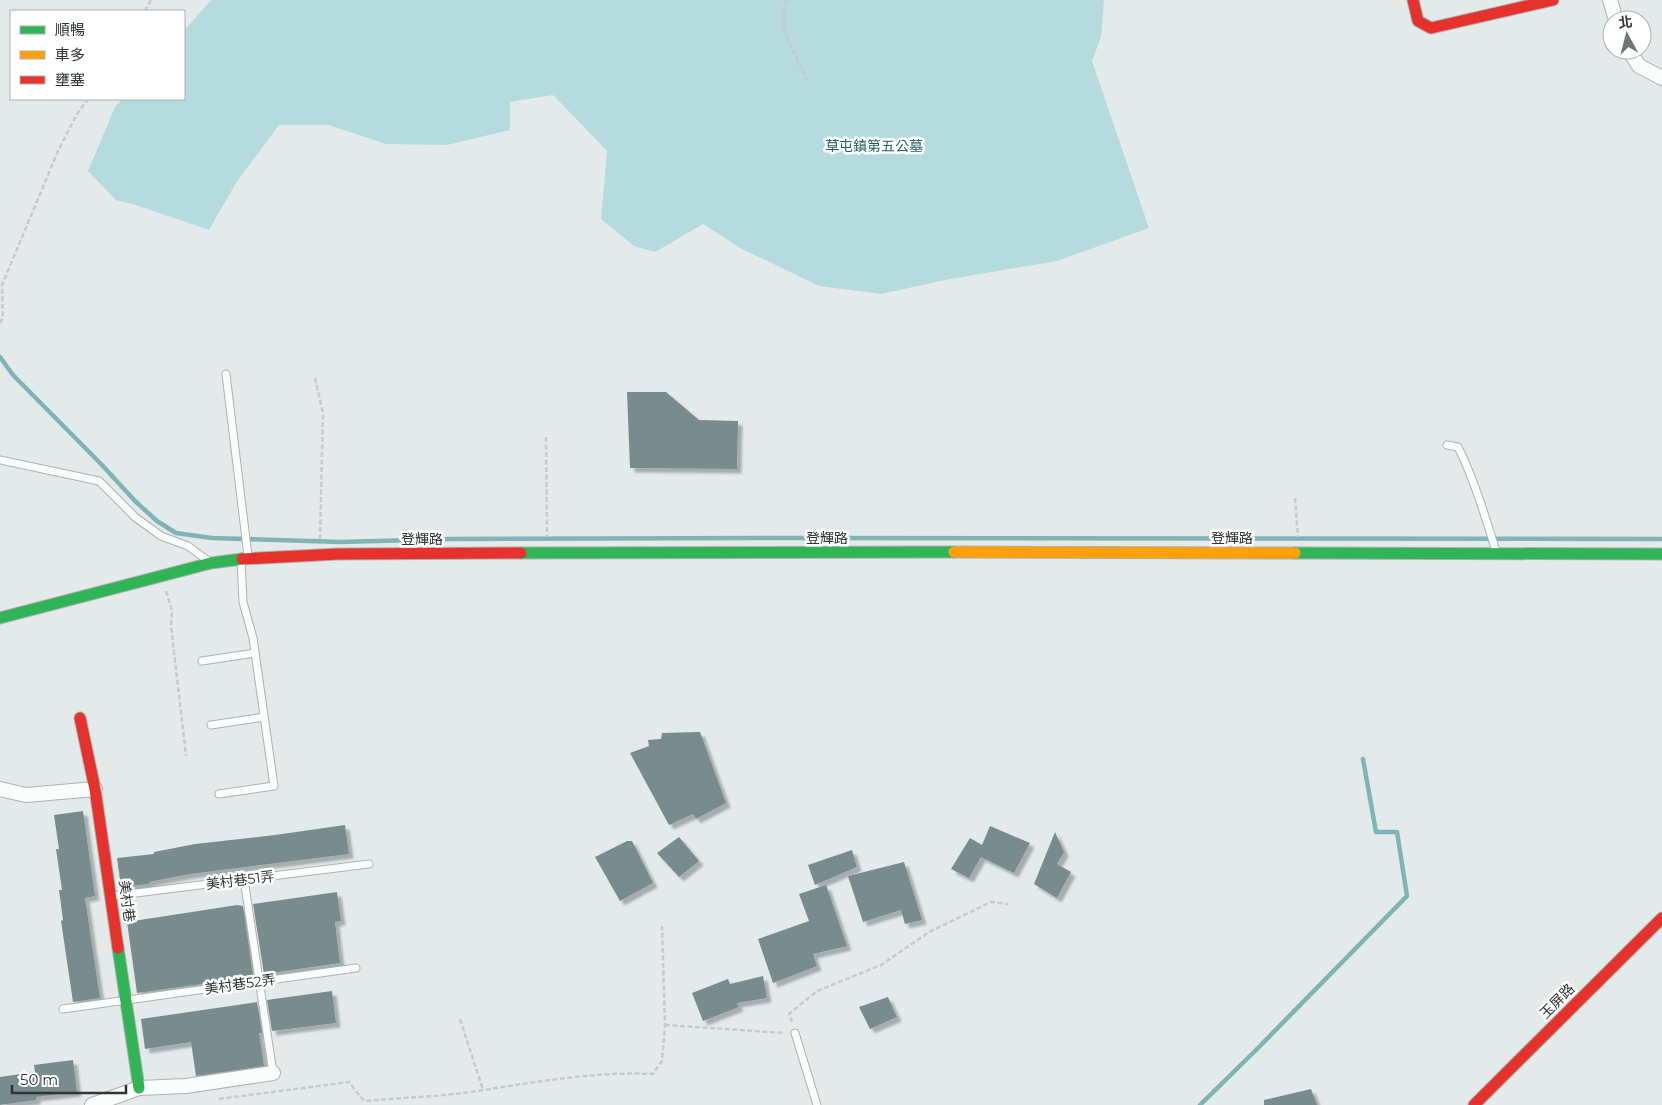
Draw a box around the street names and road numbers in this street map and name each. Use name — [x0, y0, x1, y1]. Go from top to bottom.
street label: 登輝路 — [806, 529, 848, 547]
street label: 登輝路 — [1211, 529, 1253, 547]
street label: 登輝路 — [401, 530, 443, 548]
street label: 美村巷51弄 — [205, 867, 275, 893]
street label: 美村巷 — [115, 879, 139, 923]
street label: 美村巷52弄 — [203, 970, 277, 998]
street label: 玉屏路 — [1536, 980, 1578, 1022]

